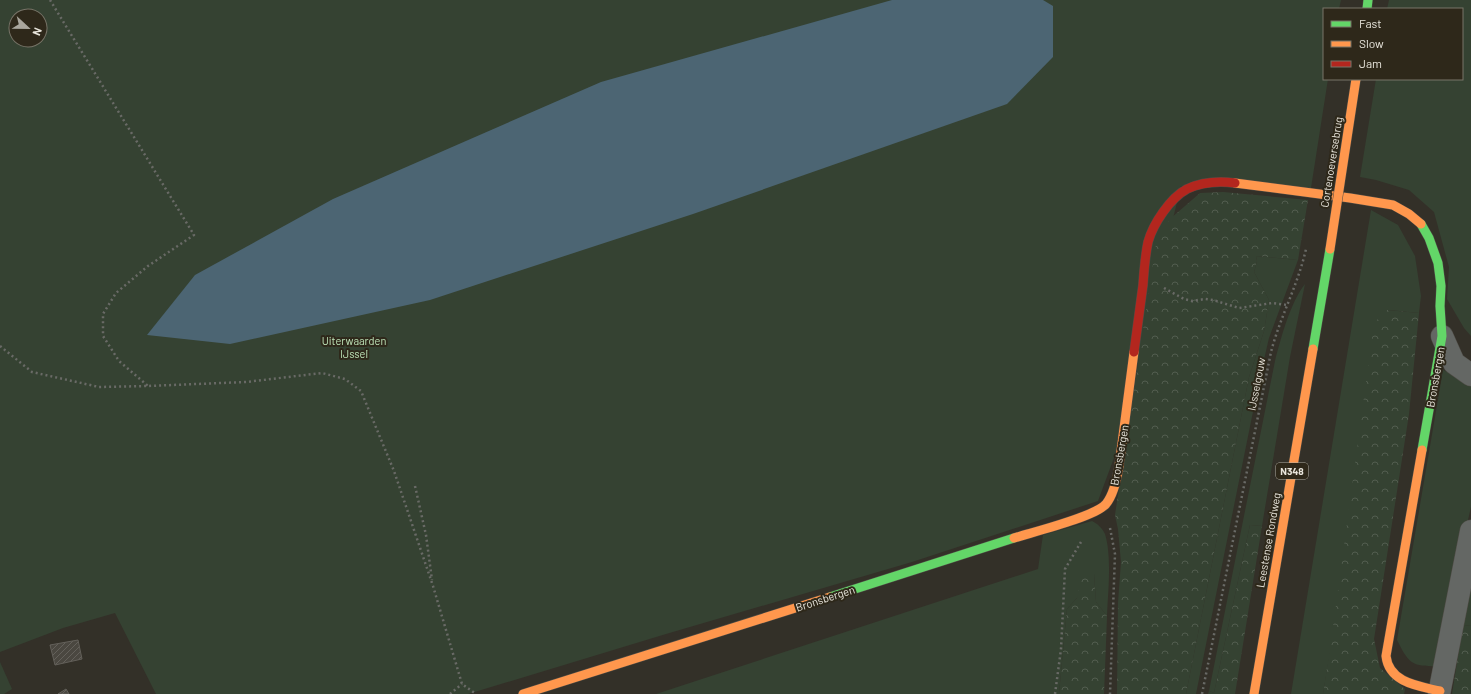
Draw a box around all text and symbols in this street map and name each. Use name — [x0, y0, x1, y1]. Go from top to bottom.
north arrow — [8, 8, 48, 48]
legend — [1323, 8, 1463, 80]
text: Fast — [1359, 16, 1382, 30]
text: N — [30, 26, 45, 38]
text: Slow — [1359, 36, 1384, 50]
text: Jam — [1359, 56, 1382, 70]
street label: Cortenoeversebrug — [1317, 115, 1345, 208]
park label: Uiterwaarden IJssel — [322, 334, 386, 360]
street label: Bronsbergen — [1423, 346, 1447, 408]
street label: IJsselgouw — [1244, 356, 1268, 412]
street label: Bronsbergen — [1107, 424, 1131, 486]
road number: N348 — [1276, 463, 1308, 479]
street label: Leestense Rondweg — [1253, 491, 1283, 588]
street label: Bronsbergen — [794, 582, 856, 614]

